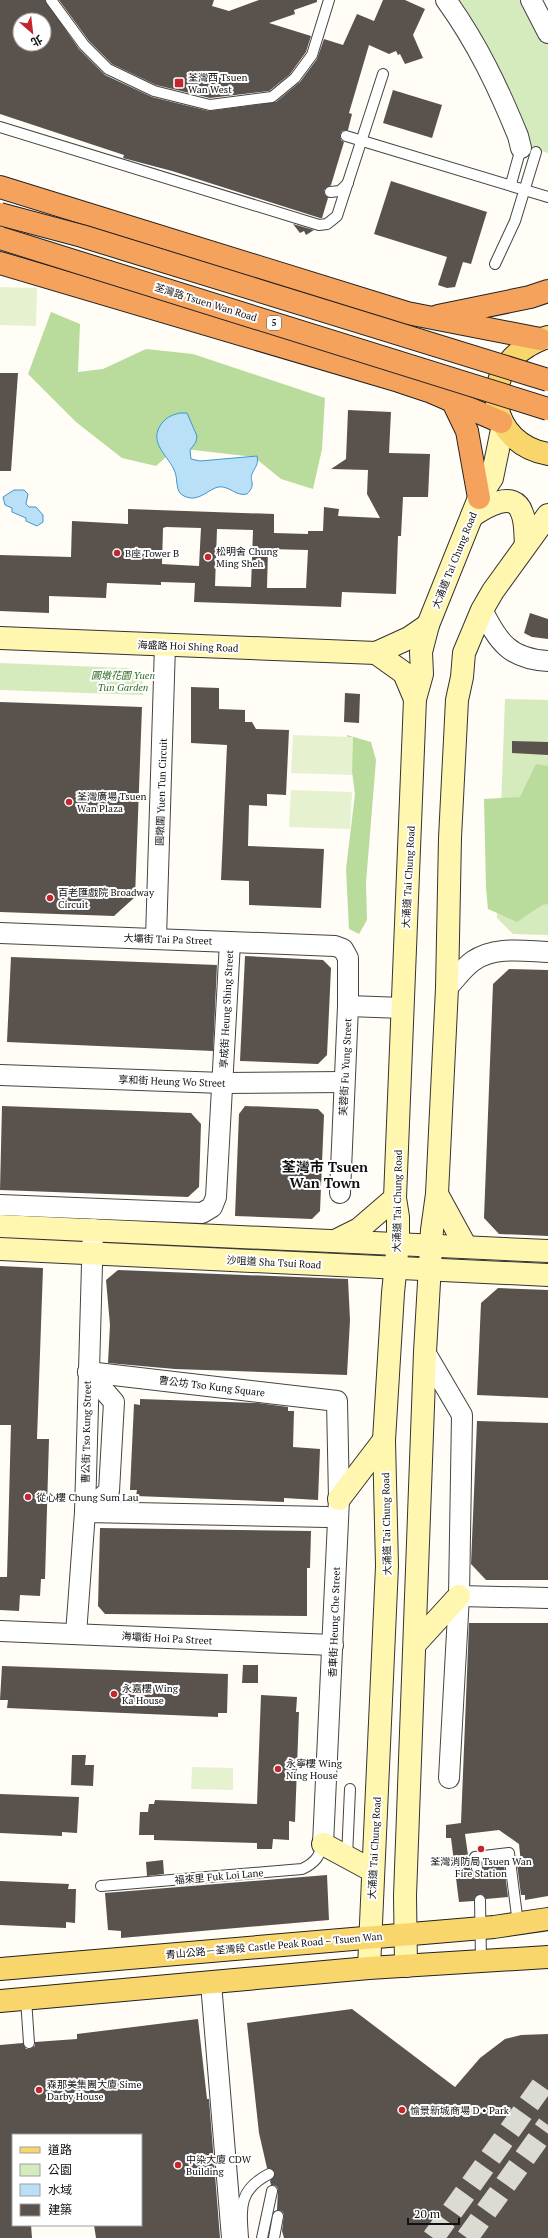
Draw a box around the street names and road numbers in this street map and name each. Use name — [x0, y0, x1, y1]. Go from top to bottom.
street label: 荃灣路 Tsuen Wan Road — [153, 281, 259, 324]
road number: 5 — [267, 316, 281, 330]
street label: 大涌道 Tai Chung Road — [429, 510, 480, 610]
street label: 海盛路 Hoi Shing Road — [137, 638, 239, 655]
street label: 圓墩圍 Yuen Tun Circuit — [153, 738, 170, 846]
street label: 大涌道 Tai Chung Road — [399, 825, 418, 929]
street label: 大壩街 Tai Pa Street — [123, 931, 213, 948]
street label: 享成街 Heung Shing Street — [217, 949, 236, 1069]
street label: 芙蓉街 Fu Yung Street — [336, 1018, 355, 1116]
street label: 享和街 Heung Wo Street — [118, 1073, 226, 1090]
street label: 大涌道 Tai Chung Road — [390, 1149, 405, 1253]
street label: 沙咀道 Sha Tsui Road — [226, 1254, 322, 1271]
street label: 曹公坊 Tso Kung Square — [158, 1374, 266, 1399]
street label: 曹公街 Tso Kung Street — [79, 1380, 94, 1484]
street label: 大涌道 Tai Chung Road — [379, 1472, 394, 1576]
street label: 香車街 Heung Che Street — [326, 1566, 343, 1677]
street label: 海壩街 Hoi Pa Street — [121, 1630, 213, 1647]
street label: 大涌道 Tai Chung Road — [365, 1796, 384, 1900]
street label: 福來里 Fuk Loi Lane — [174, 1866, 264, 1887]
street label: 青山公路－荃灣段 Castle Peak Road – Tsuen Wan — [165, 1930, 383, 1961]

